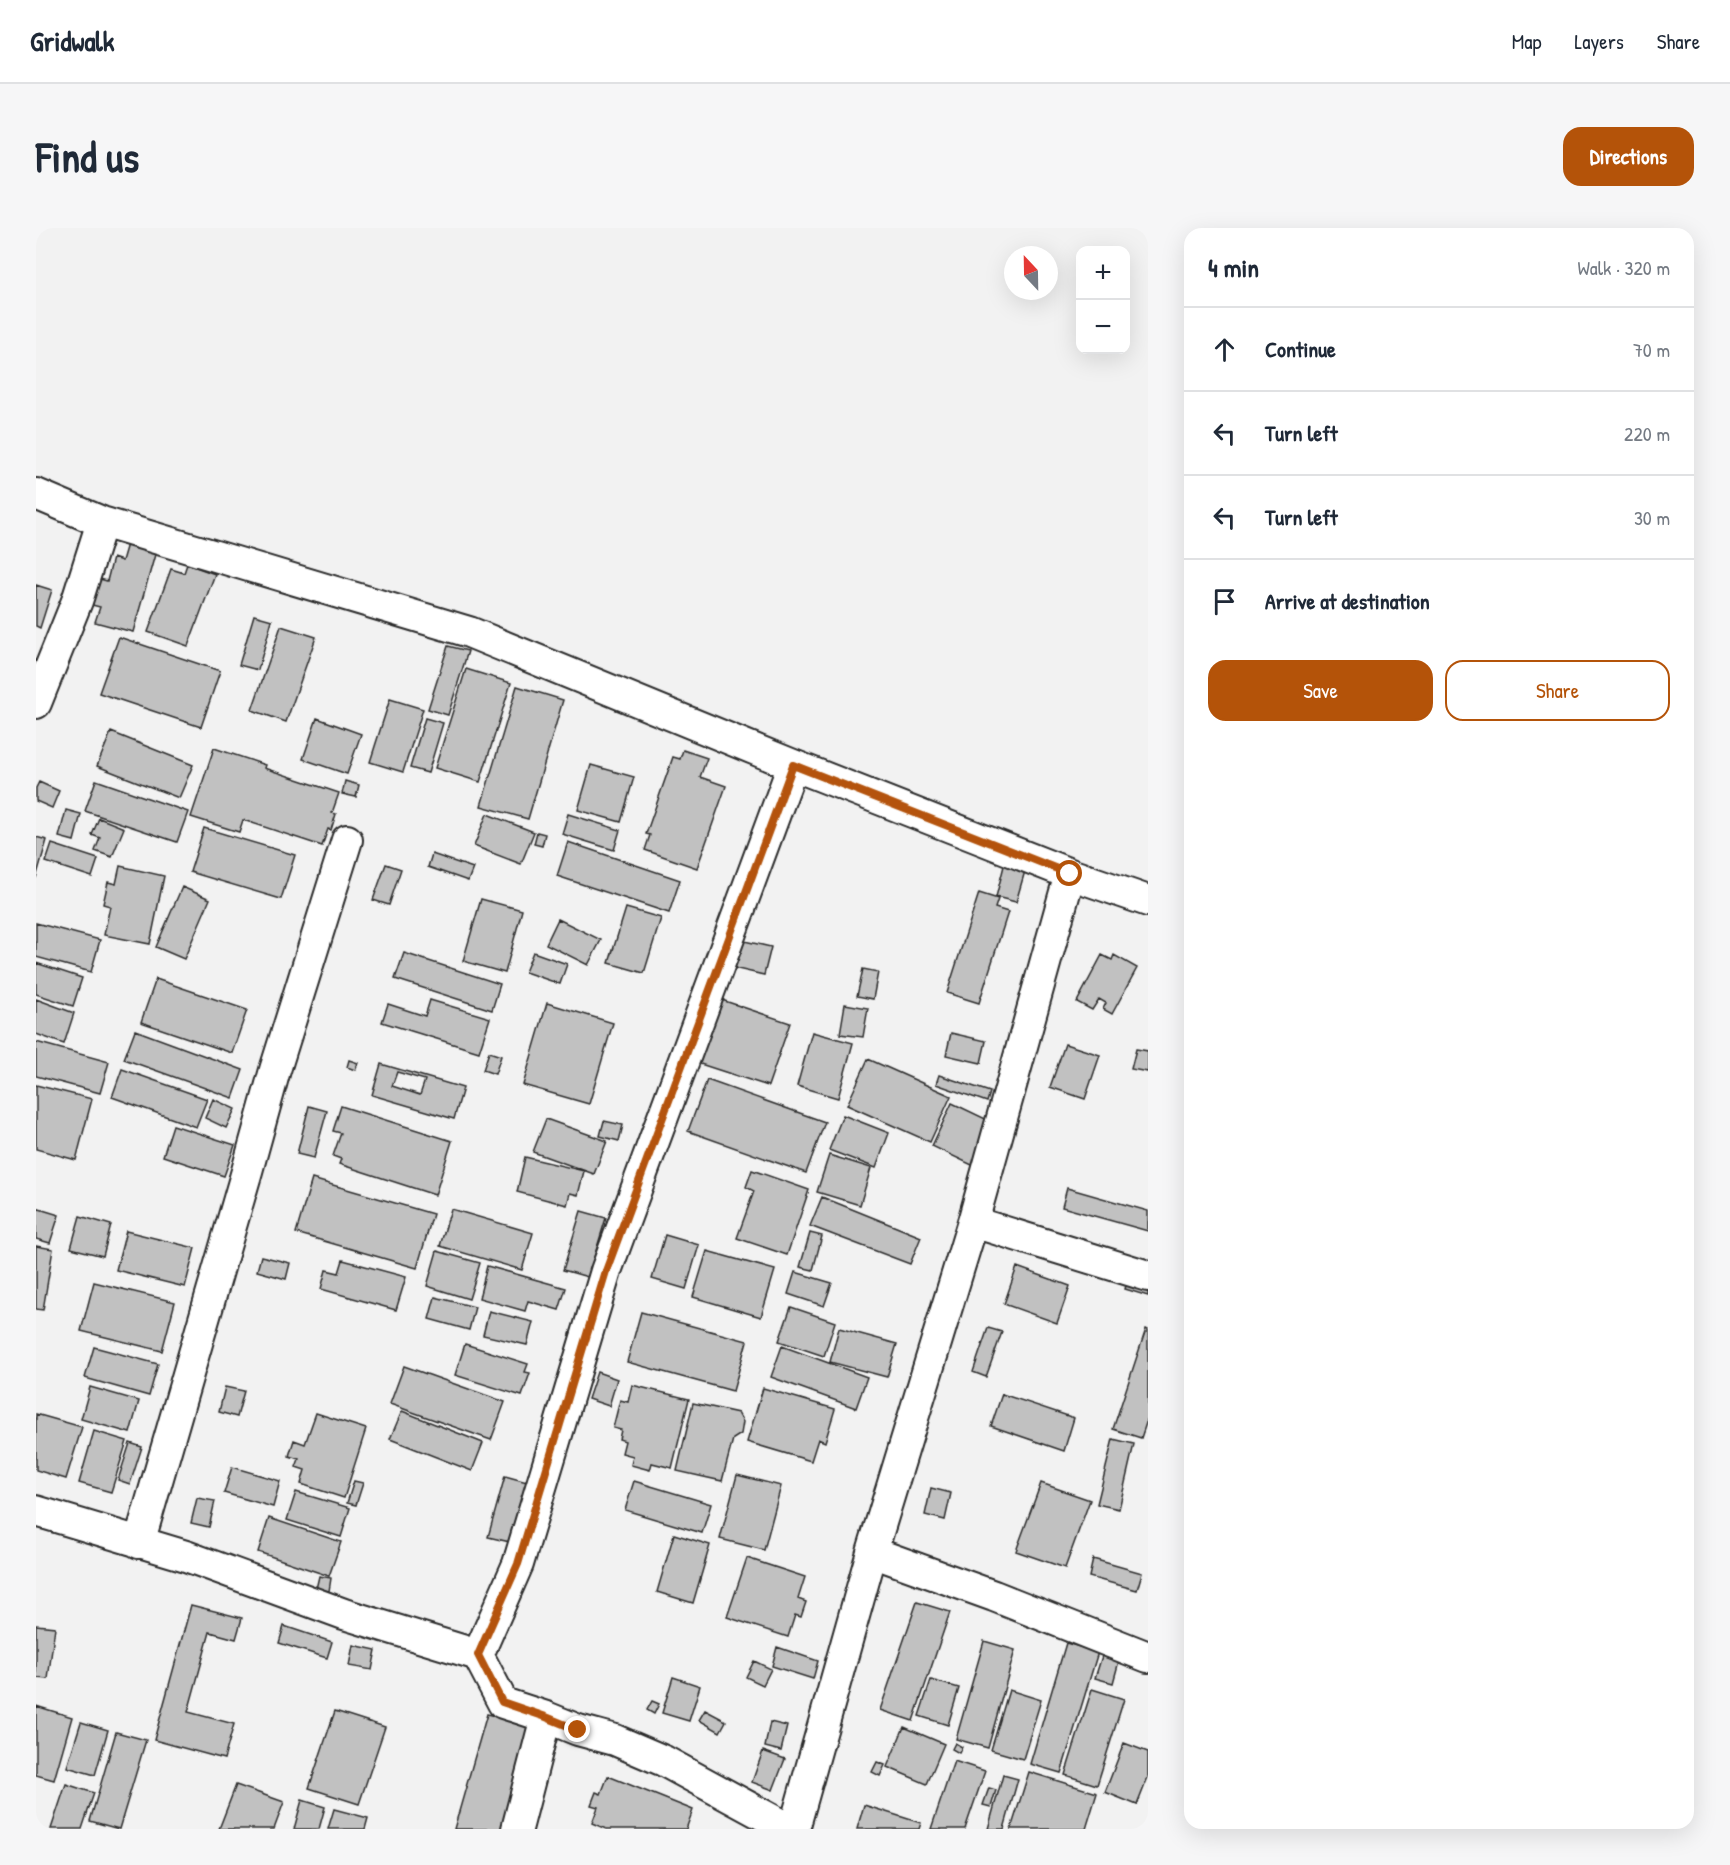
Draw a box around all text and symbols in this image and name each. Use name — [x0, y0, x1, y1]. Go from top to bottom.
text: Gridwalk — [30, 22, 114, 60]
text: Map — [1512, 27, 1541, 56]
text: Layers — [1574, 27, 1624, 56]
text: Share — [1657, 27, 1700, 56]
button: Directions — [1563, 127, 1694, 186]
text: Find us — [36, 128, 139, 185]
north arrow — [1004, 246, 1058, 300]
map controls — [1076, 246, 1130, 354]
button: + — [1076, 246, 1130, 300]
text: 4 min — [1208, 250, 1259, 285]
text: Walk · 320 m — [1578, 254, 1670, 281]
button: − — [1076, 300, 1130, 354]
icon: ahead — [1208, 333, 1241, 366]
text: Continue — [1265, 334, 1336, 364]
text: 70 m — [1633, 336, 1670, 363]
icon: left — [1208, 417, 1241, 450]
text: Turn left — [1265, 418, 1338, 448]
text: 220 m — [1624, 420, 1670, 447]
icon: left — [1208, 501, 1241, 534]
text: Turn left — [1265, 502, 1338, 532]
text: 30 m — [1634, 504, 1670, 531]
icon: arrive — [1208, 585, 1241, 618]
text: Arrive at destination — [1265, 586, 1430, 616]
button: Save — [1208, 660, 1433, 721]
button: Share — [1445, 660, 1670, 721]
route start — [1056, 860, 1082, 886]
route end — [564, 1716, 590, 1742]

